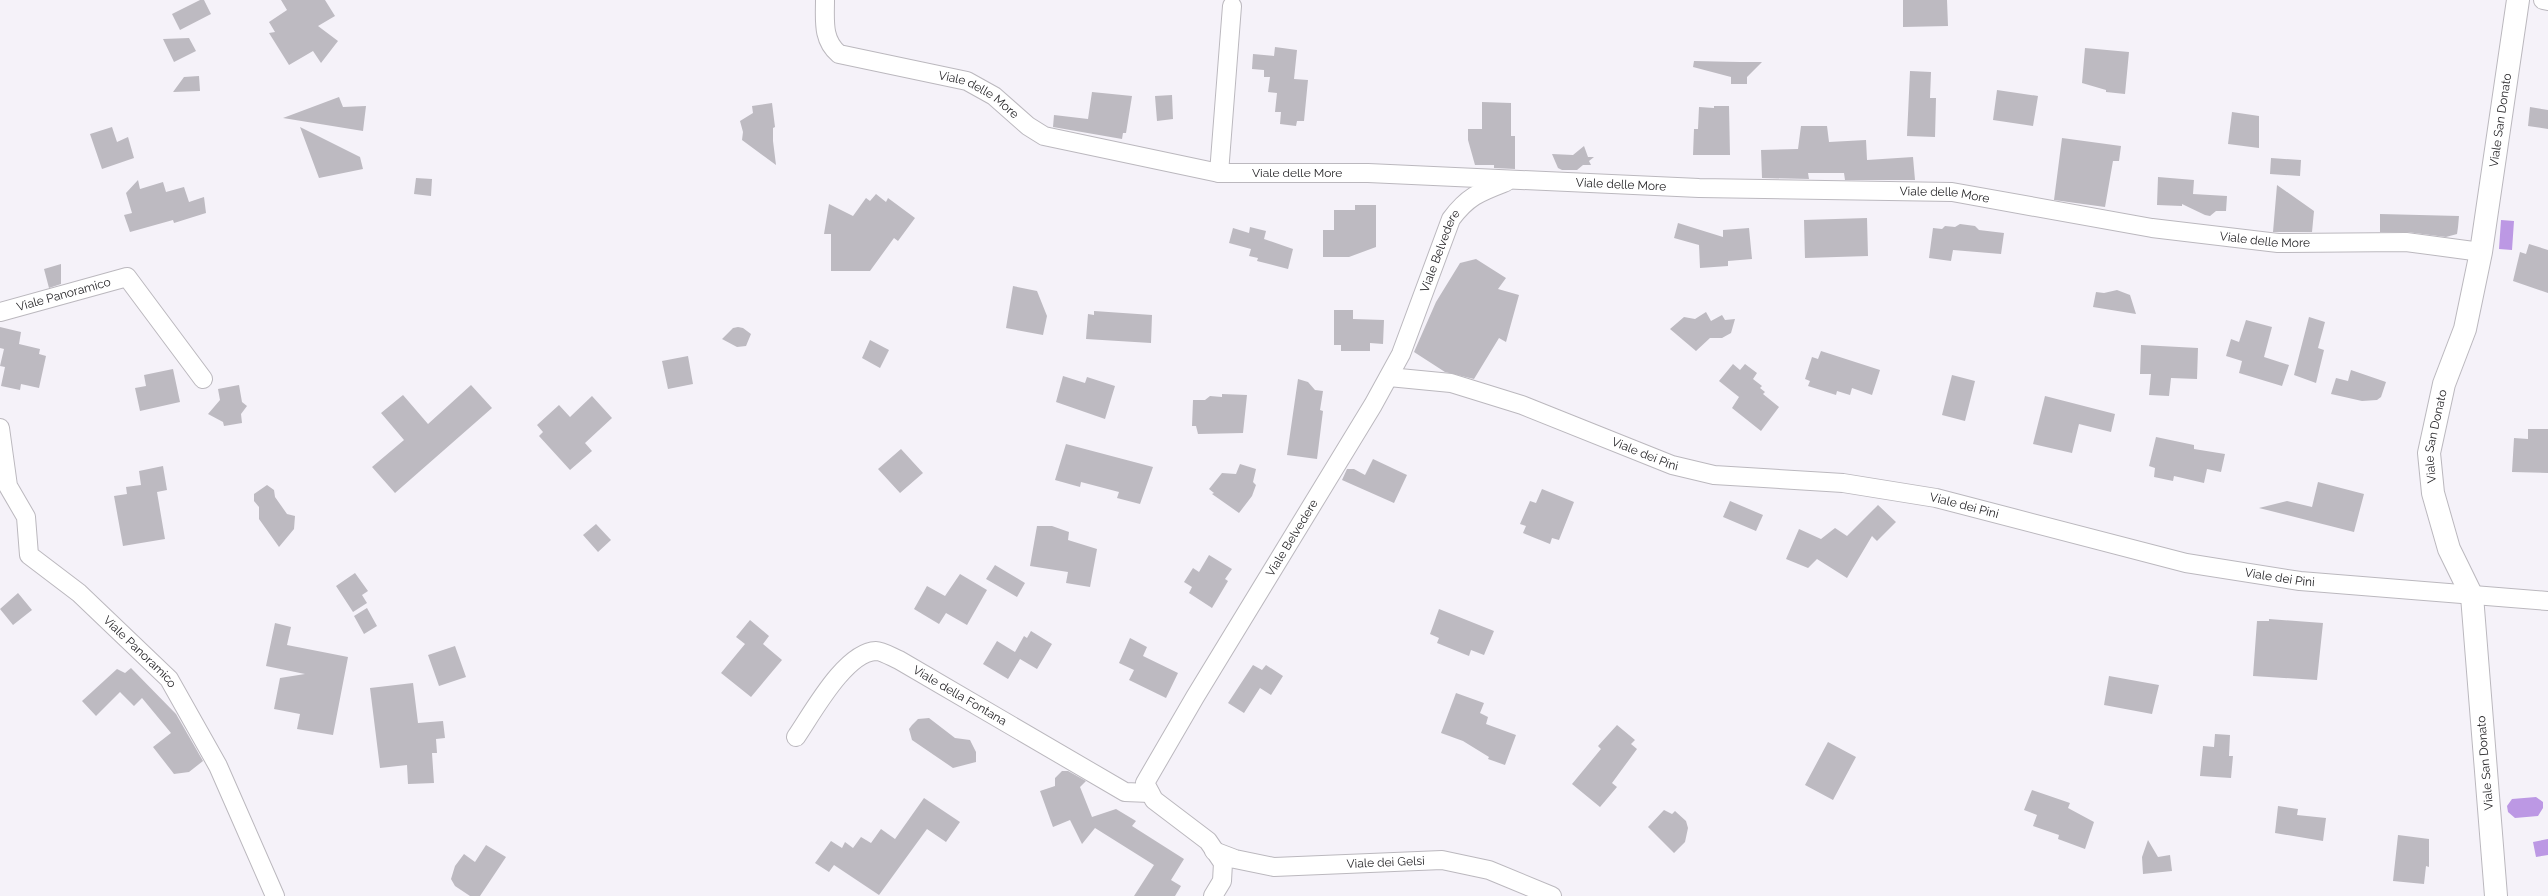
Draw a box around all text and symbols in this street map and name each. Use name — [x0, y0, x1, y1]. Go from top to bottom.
street label: Viale delle More — [937, 68, 1021, 121]
street label: Viale San Donato — [2487, 72, 2514, 168]
street label: Viale delle More — [1252, 166, 1342, 180]
street label: Viale delle More — [1575, 175, 1666, 194]
street label: Viale delle More — [1899, 184, 1991, 206]
street label: Viale Belvedere — [1417, 207, 1463, 294]
street label: Viale delle More — [2219, 229, 2310, 250]
street label: Viale Panoramico — [15, 275, 112, 314]
street label: Viale San Donato — [2422, 388, 2450, 484]
street label: Viale dei Pini — [1610, 435, 1680, 473]
street label: Viale dei Pini — [1929, 490, 2000, 521]
street label: Viale Belvedere — [1263, 497, 1321, 579]
street label: Viale dei Pini — [2244, 565, 2315, 589]
street label: Viale Panoramico — [100, 613, 179, 690]
street label: Viale della Fontana — [910, 663, 1009, 728]
street label: Viale San Donato — [2474, 715, 2496, 811]
street label: Viale dei Gelsi — [1346, 854, 1425, 871]

